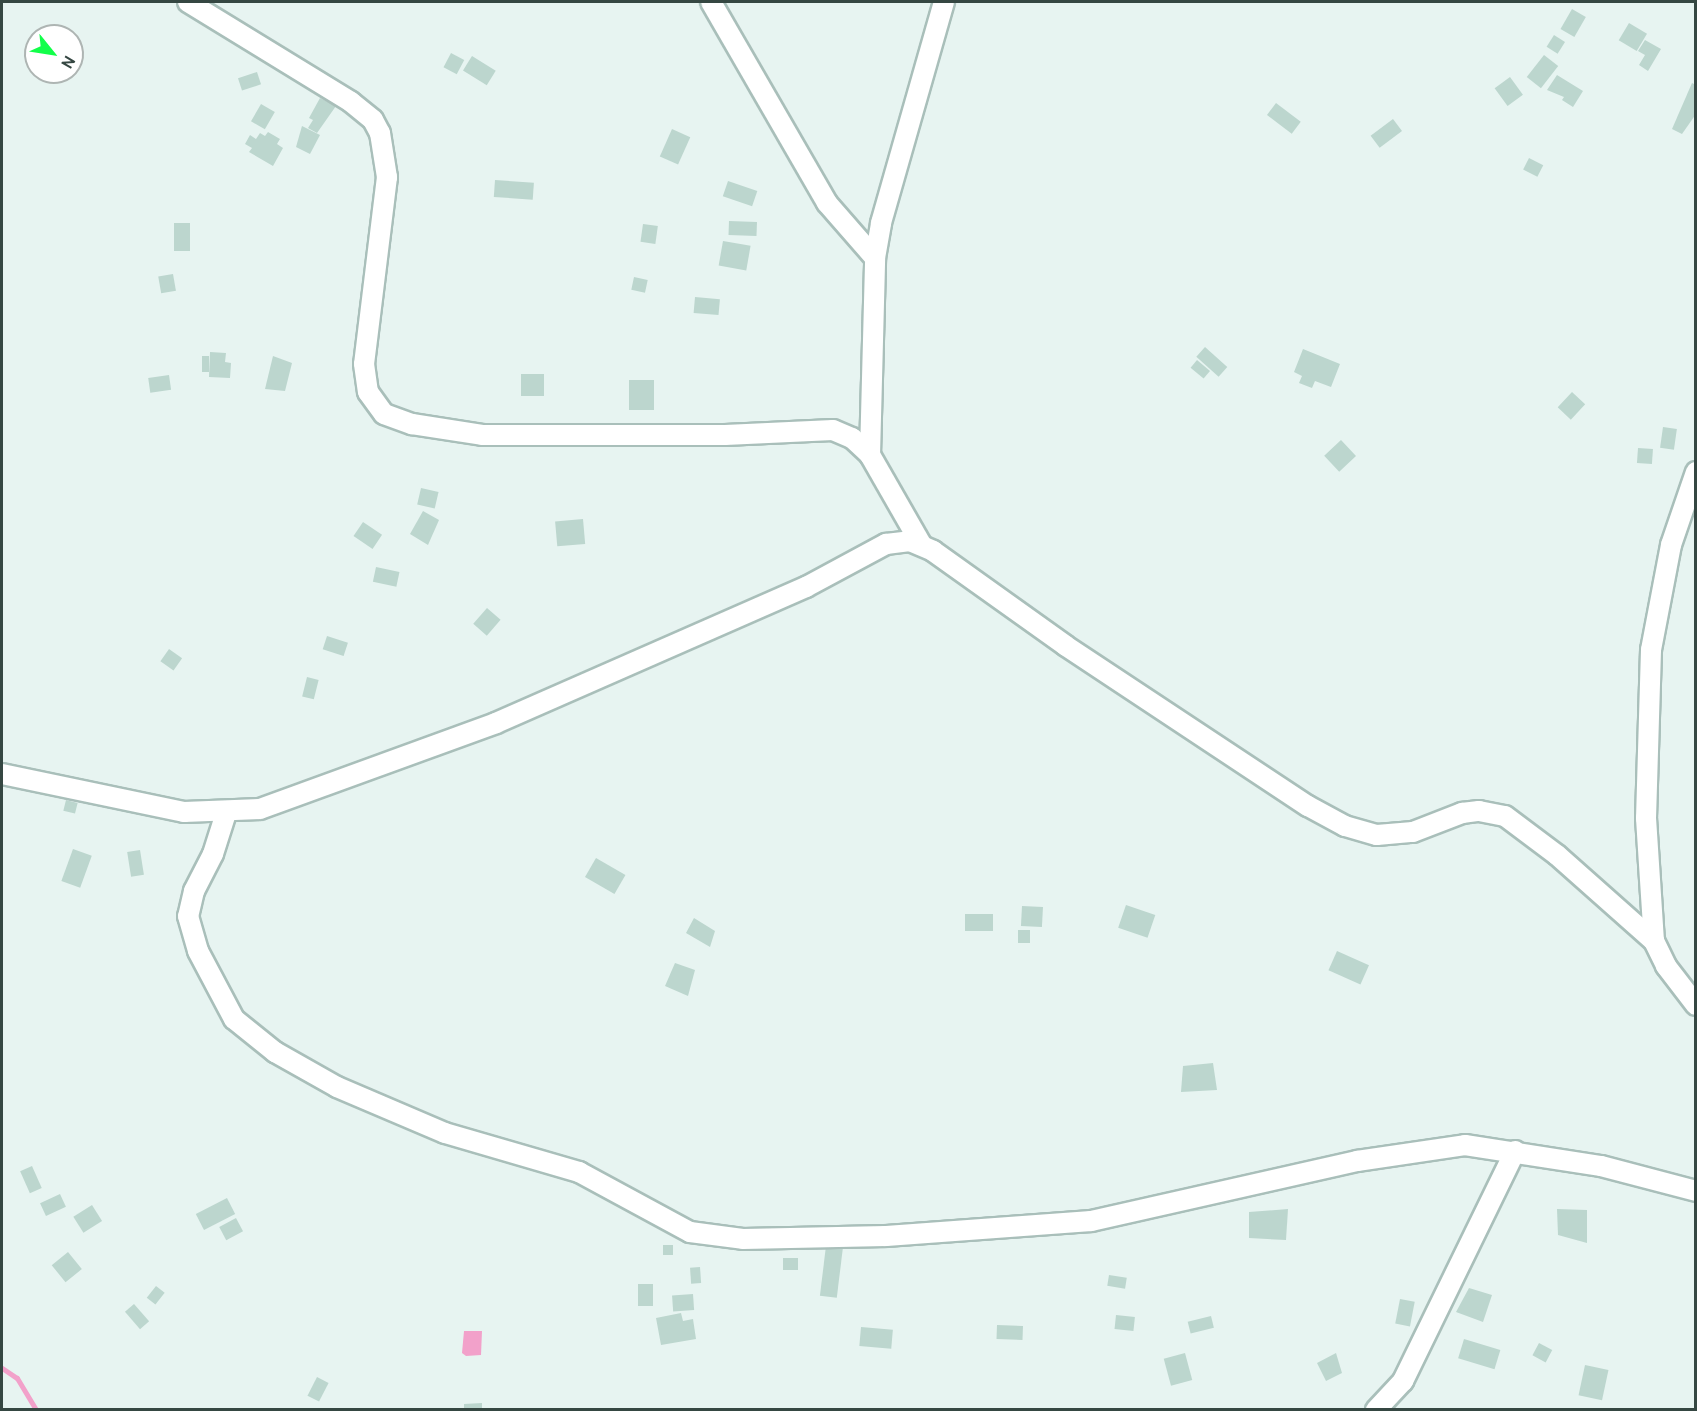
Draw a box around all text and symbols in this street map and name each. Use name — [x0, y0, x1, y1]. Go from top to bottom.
north arrow — [24, 24, 84, 84]
text: N — [57, 53, 79, 72]

